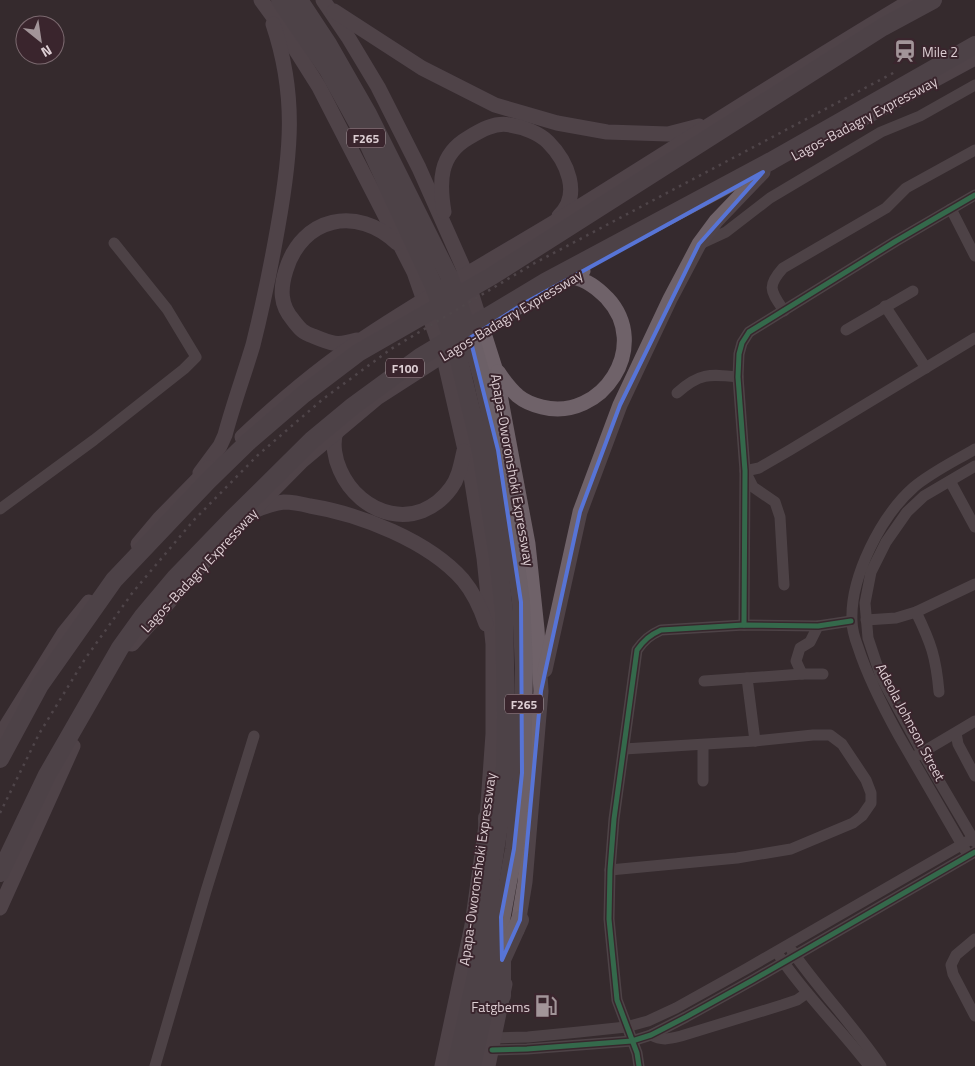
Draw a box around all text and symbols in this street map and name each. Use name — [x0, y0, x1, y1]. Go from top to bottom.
north arrow — [15, 15, 65, 65]
station icon: Mile 2 — [892, 38, 918, 64]
text: N — [37, 40, 56, 63]
place label: Mile 2 — [922, 41, 958, 62]
street label: Lagos-Badagry Expressway — [787, 70, 941, 166]
road number: F265 — [347, 128, 385, 148]
street label: Lagos-Badagry Expressway — [436, 264, 587, 366]
road number: F100 — [386, 358, 424, 378]
street label: Apapa-Oworonshoki Expressway — [486, 372, 540, 568]
street label: Lagos-Badagry Expressway — [136, 503, 263, 637]
street label: Adeola Johnson Street — [871, 659, 951, 785]
road number: F265 — [505, 694, 543, 714]
street label: Apapa-Oworonshoki Expressway — [453, 771, 501, 967]
fuel station icon: Fatgbems — [533, 993, 559, 1019]
place label: Fatgbems — [471, 996, 530, 1017]

